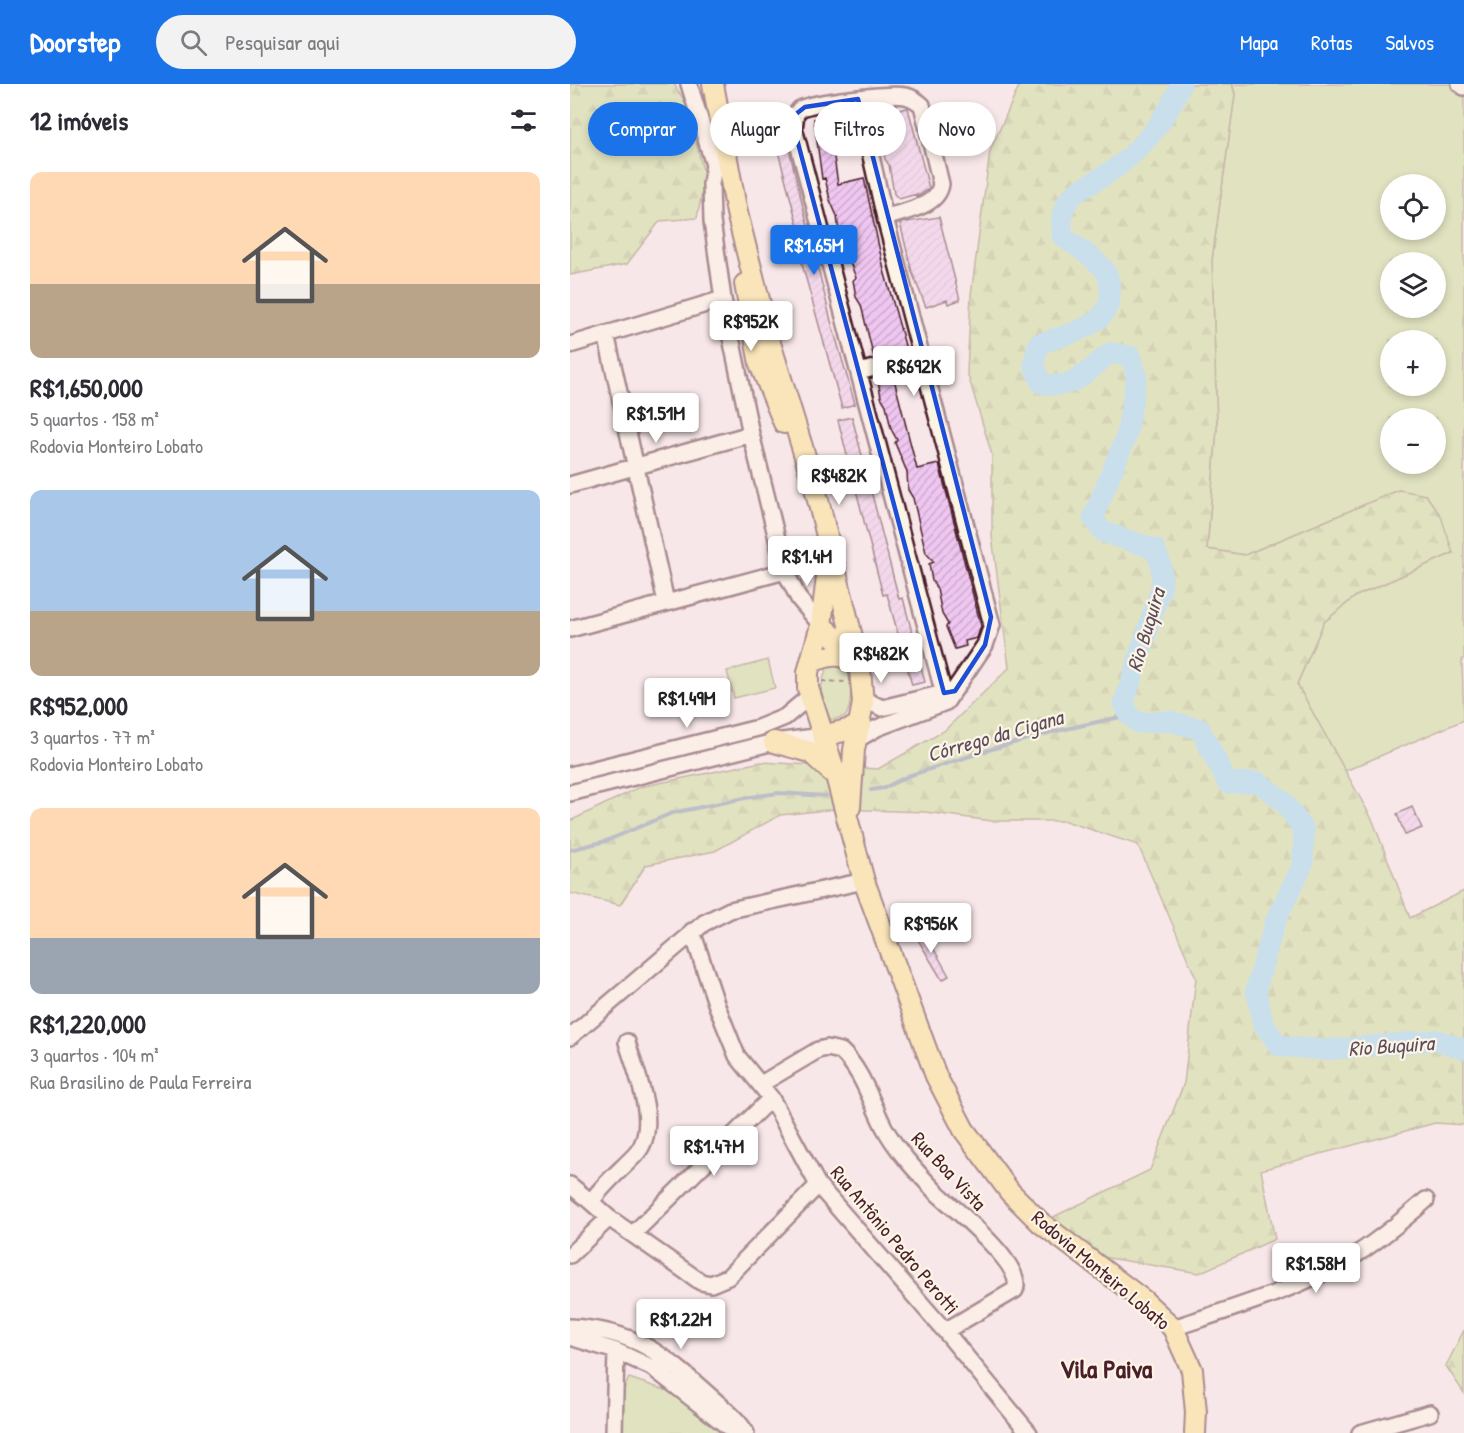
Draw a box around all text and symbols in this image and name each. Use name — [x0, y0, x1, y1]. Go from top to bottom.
search box — [156, 15, 576, 69]
text: Doorstep — [30, 23, 120, 61]
icon: search — [177, 26, 210, 59]
text: Pesquisar aqui — [225, 27, 340, 57]
text: Mapa — [1240, 28, 1278, 57]
text: Rotas — [1311, 28, 1353, 57]
text: Salvos — [1386, 28, 1434, 57]
chip: Comprar — [588, 102, 698, 156]
chip: Alugar — [710, 102, 802, 156]
chip: Filtros — [814, 102, 906, 156]
chip: Novo — [918, 102, 996, 156]
text: 12 imóveis — [30, 103, 128, 138]
icon: filters — [507, 104, 540, 137]
map controls — [1380, 174, 1446, 474]
button: locate — [1380, 174, 1446, 240]
icon: home — [231, 211, 339, 319]
pin: R$1.65M — [759, 225, 869, 276]
text: R$1.65M — [784, 231, 844, 258]
button: layers — [1380, 252, 1446, 318]
pin: R$952K — [702, 301, 800, 352]
text: R$952K — [724, 307, 778, 334]
button: + — [1380, 330, 1446, 396]
pin: R$692K — [865, 346, 963, 397]
text: R$692K — [887, 352, 941, 379]
text: R$1,650,000 — [30, 370, 143, 405]
pin: R$1.51M — [601, 393, 711, 444]
text: R$1.51M — [627, 399, 685, 426]
text: 5 quartos · 158 m² — [30, 405, 159, 432]
button: − — [1380, 408, 1446, 474]
text: Rodovia Monteiro Lobato — [30, 432, 203, 459]
pin: R$482K — [790, 455, 888, 506]
text: R$482K — [811, 461, 867, 488]
icon: home — [231, 529, 339, 637]
pin: R$1.4M — [758, 536, 856, 587]
text: R$1.4M — [782, 542, 832, 569]
water label: Rio Buquira — [1119, 582, 1173, 675]
pin: R$482K — [832, 633, 930, 684]
text: R$482K — [853, 639, 909, 666]
pin: R$1.49M — [632, 678, 742, 729]
text: R$1.49M — [658, 684, 716, 711]
text: R$952,000 — [30, 688, 128, 723]
water label: Córrego da Cigana — [924, 702, 1069, 769]
text: 3 quartos · 77 m² — [30, 723, 155, 750]
text: Rodovia Monteiro Lobato — [30, 750, 203, 777]
icon: home — [231, 847, 339, 955]
pin: R$956K — [882, 903, 980, 954]
text: R$956K — [904, 909, 958, 936]
text: R$1,220,000 — [30, 1006, 146, 1041]
water label: Rio Buquira — [1347, 1028, 1437, 1063]
text: 3 quartos · 104 m² — [30, 1041, 159, 1068]
text: Rua Brasilino de Paula Ferreira — [30, 1068, 251, 1095]
pin: R$1.47M — [659, 1126, 769, 1177]
street label: Rua Boa Vista — [906, 1126, 993, 1216]
text: R$1.47M — [684, 1132, 744, 1159]
street label: Rua Antônio Pedro Perotti — [825, 1159, 966, 1320]
street label: Rodovia Monteiro Lobato — [1026, 1204, 1176, 1336]
pin: R$1.58M — [1261, 1243, 1371, 1294]
text: R$1.58M — [1286, 1249, 1346, 1276]
pin: R$1.22M — [626, 1299, 736, 1350]
text: R$1.22M — [650, 1305, 712, 1332]
district label: Vila Paiva — [1060, 1351, 1153, 1386]

